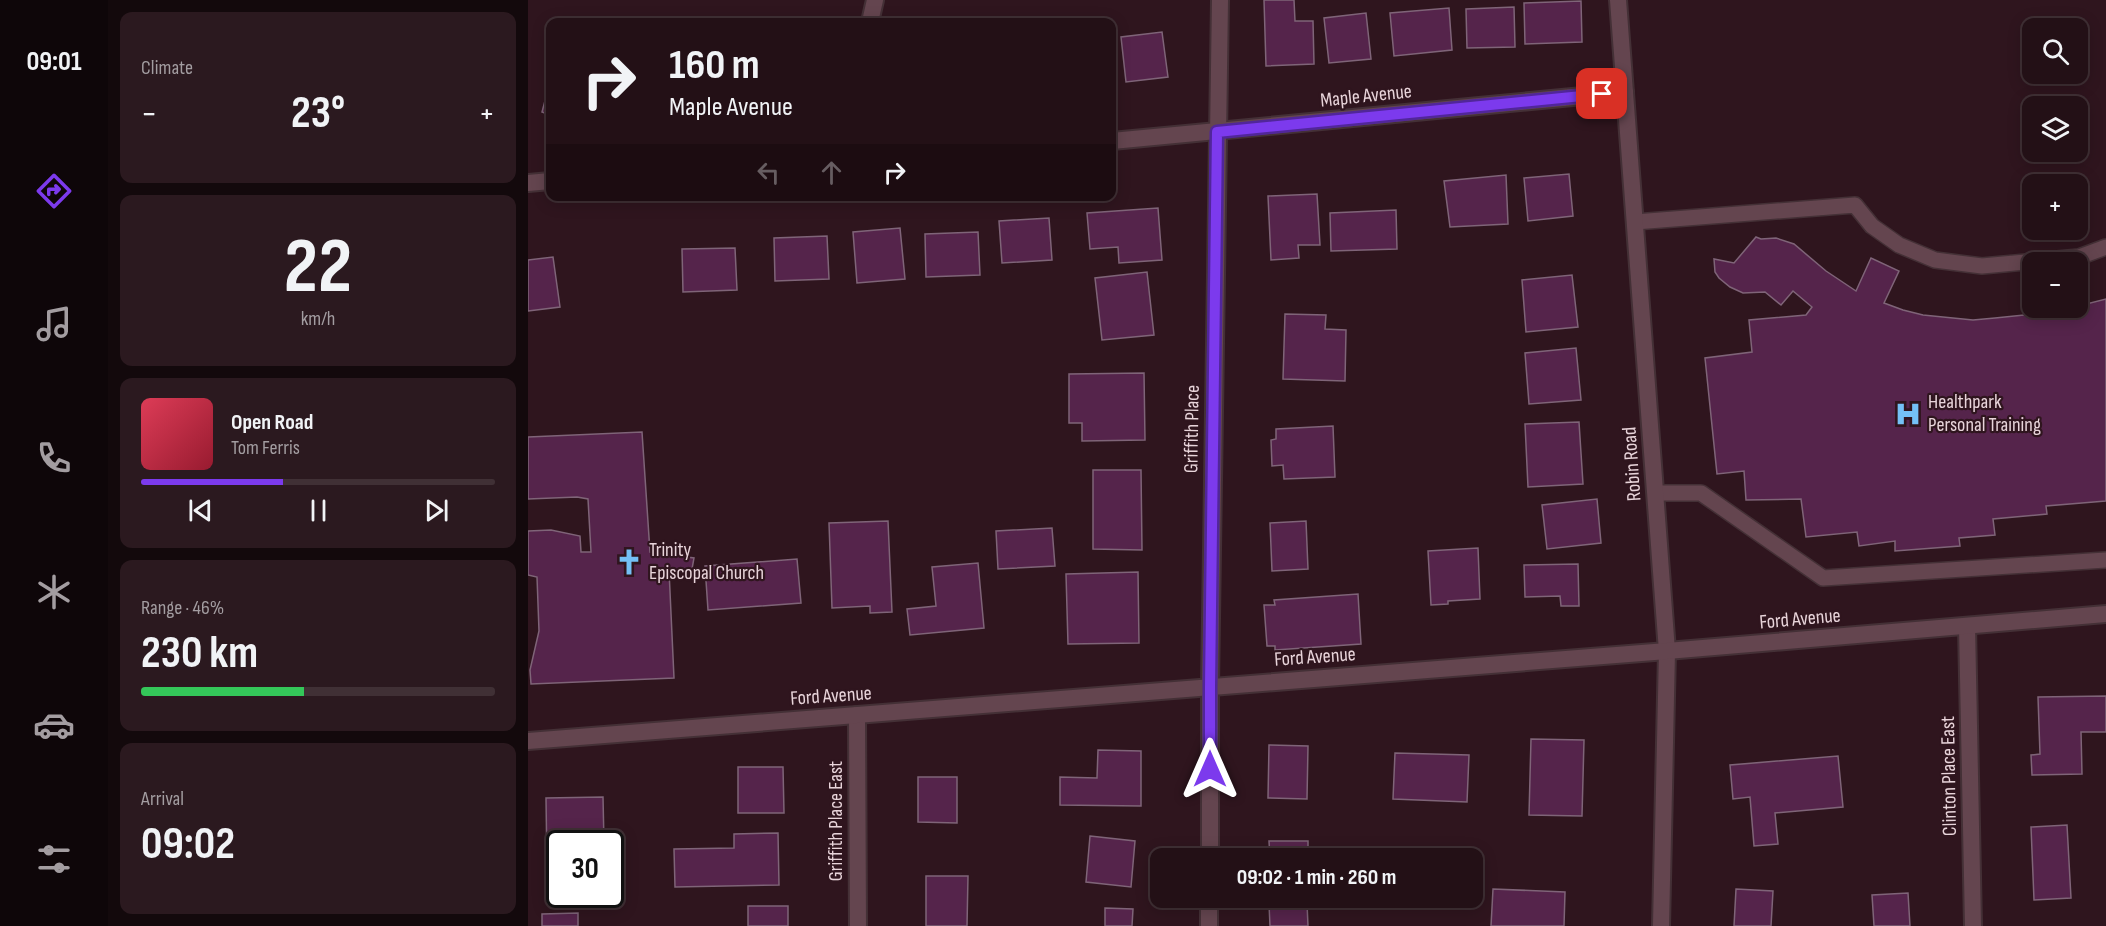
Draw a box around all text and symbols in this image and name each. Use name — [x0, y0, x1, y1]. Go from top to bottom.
map controls — [2022, 18, 2088, 318]
button: search — [2022, 18, 2088, 84]
text: 160 m — [669, 40, 760, 91]
icon: right — [570, 42, 648, 120]
text: 09:01 — [26, 46, 82, 78]
text: Climate — [141, 56, 193, 80]
pin — [1576, 68, 1627, 119]
icon: arrive — [1585, 77, 1618, 110]
street label: Maple Avenue — [1319, 79, 1413, 113]
text: 23° — [291, 86, 345, 141]
text: Maple Avenue — [669, 91, 793, 123]
text: − — [141, 94, 157, 134]
text: + — [479, 94, 495, 134]
button: layers — [2022, 96, 2088, 162]
icon: left — [752, 156, 785, 189]
icon: ahead — [815, 156, 848, 189]
icon: right — [878, 156, 911, 189]
icon: directions — [33, 170, 75, 212]
button: + — [2022, 174, 2088, 240]
text: 22 — [284, 221, 352, 314]
button: − — [2022, 252, 2088, 318]
icon: music — [33, 303, 75, 345]
text: km/h — [301, 307, 335, 331]
street label: Griffith Place — [1179, 385, 1205, 473]
place label: Healthpark Personal Training — [1928, 390, 2041, 437]
hospital icon: Healthpark Personal Training — [1893, 399, 1923, 429]
text: Open Road — [231, 409, 313, 436]
street label: Robin Road — [1617, 426, 1647, 502]
text: Tom Ferris — [231, 436, 300, 460]
icon: phone — [33, 437, 75, 479]
icon: previous — [184, 494, 217, 527]
icon: pause — [302, 494, 335, 527]
icon: next — [420, 494, 453, 527]
place label: Trinity Episcopal Church — [649, 538, 764, 585]
church icon: Trinity Episcopal Church — [614, 547, 644, 577]
icon: climate — [33, 571, 75, 613]
text: Range · 46% — [141, 596, 224, 620]
street label: Ford Avenue — [1758, 603, 1842, 635]
text: 230 km — [141, 626, 258, 681]
street label: Ford Avenue — [1274, 642, 1356, 672]
street label: Ford Avenue — [790, 681, 872, 711]
icon: car — [33, 704, 75, 746]
street label: Clinton Place East — [1936, 716, 1962, 836]
position arrow — [1178, 737, 1242, 801]
street label: Griffith Place East — [824, 761, 848, 881]
text: Arrival — [141, 787, 184, 811]
text: 09:02 — [141, 817, 235, 872]
speed limit sign: 30 — [546, 830, 624, 908]
icon: filters — [33, 838, 75, 880]
text: 09:02 · 1 min · 260 m — [1237, 864, 1396, 891]

